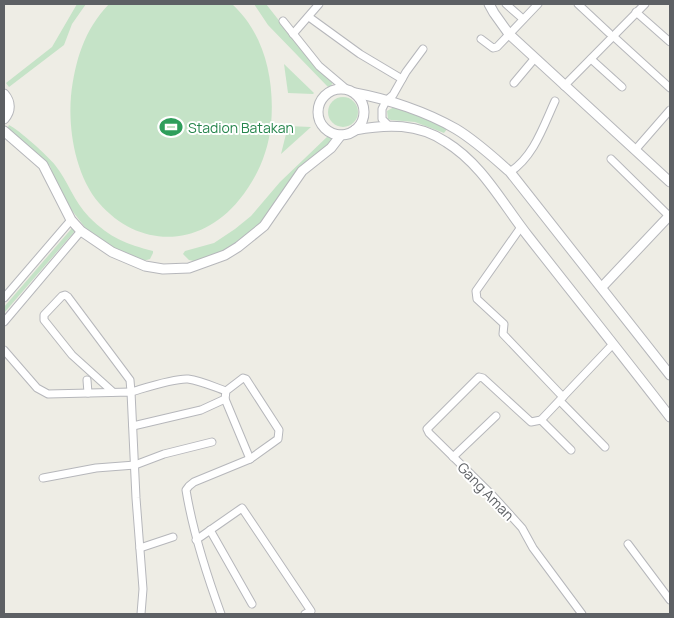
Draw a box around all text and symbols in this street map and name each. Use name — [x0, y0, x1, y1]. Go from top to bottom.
sports icon: Stadion Batakan — [158, 114, 184, 140]
place label: Stadion Batakan — [188, 118, 294, 137]
street label: Gang Aman — [454, 458, 518, 524]

